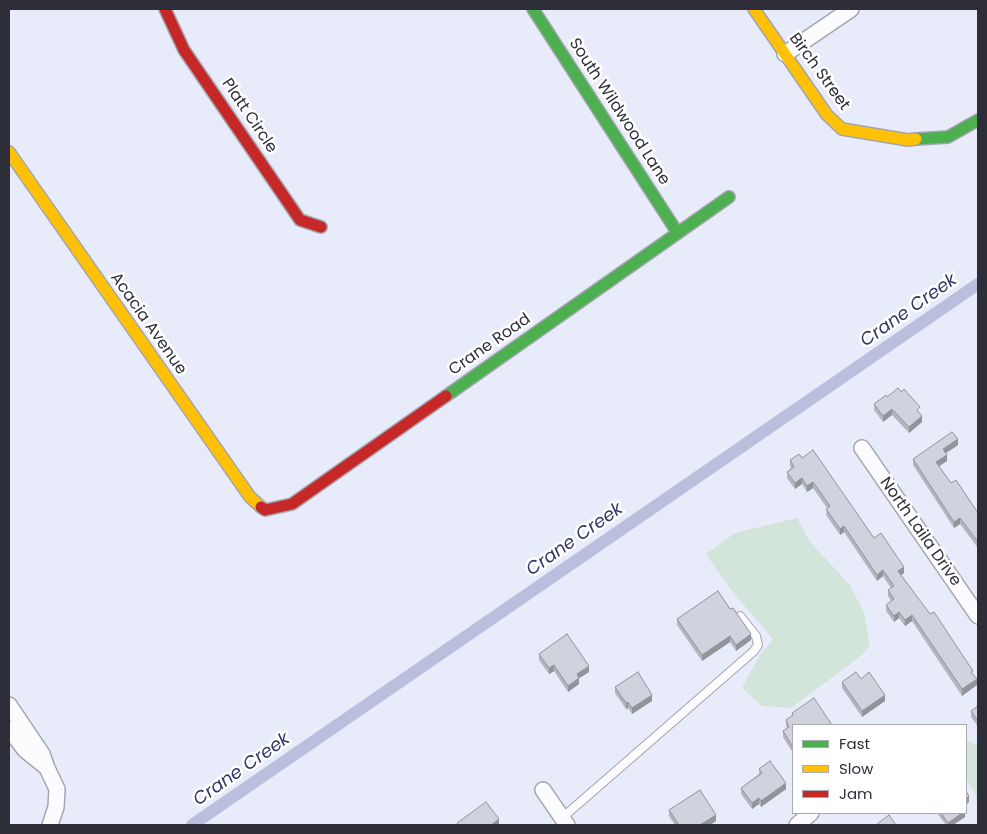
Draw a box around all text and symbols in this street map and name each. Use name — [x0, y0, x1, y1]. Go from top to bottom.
street label: Birch Street — [785, 30, 853, 114]
street label: South Wildwood Lane — [564, 35, 674, 189]
street label: Platt Circle — [217, 75, 281, 157]
street label: Acacia Avenue — [106, 269, 190, 379]
water label: Crane Creek — [857, 270, 961, 352]
street label: Crane Road — [446, 310, 534, 380]
street label: North Laila Drive — [875, 474, 965, 590]
water label: Crane Creek — [523, 499, 627, 581]
legend — [792, 724, 967, 814]
water label: Crane Creek — [190, 729, 294, 811]
text: Fast — [839, 733, 870, 754]
text: Slow — [839, 758, 873, 779]
text: Jam — [839, 783, 873, 804]

